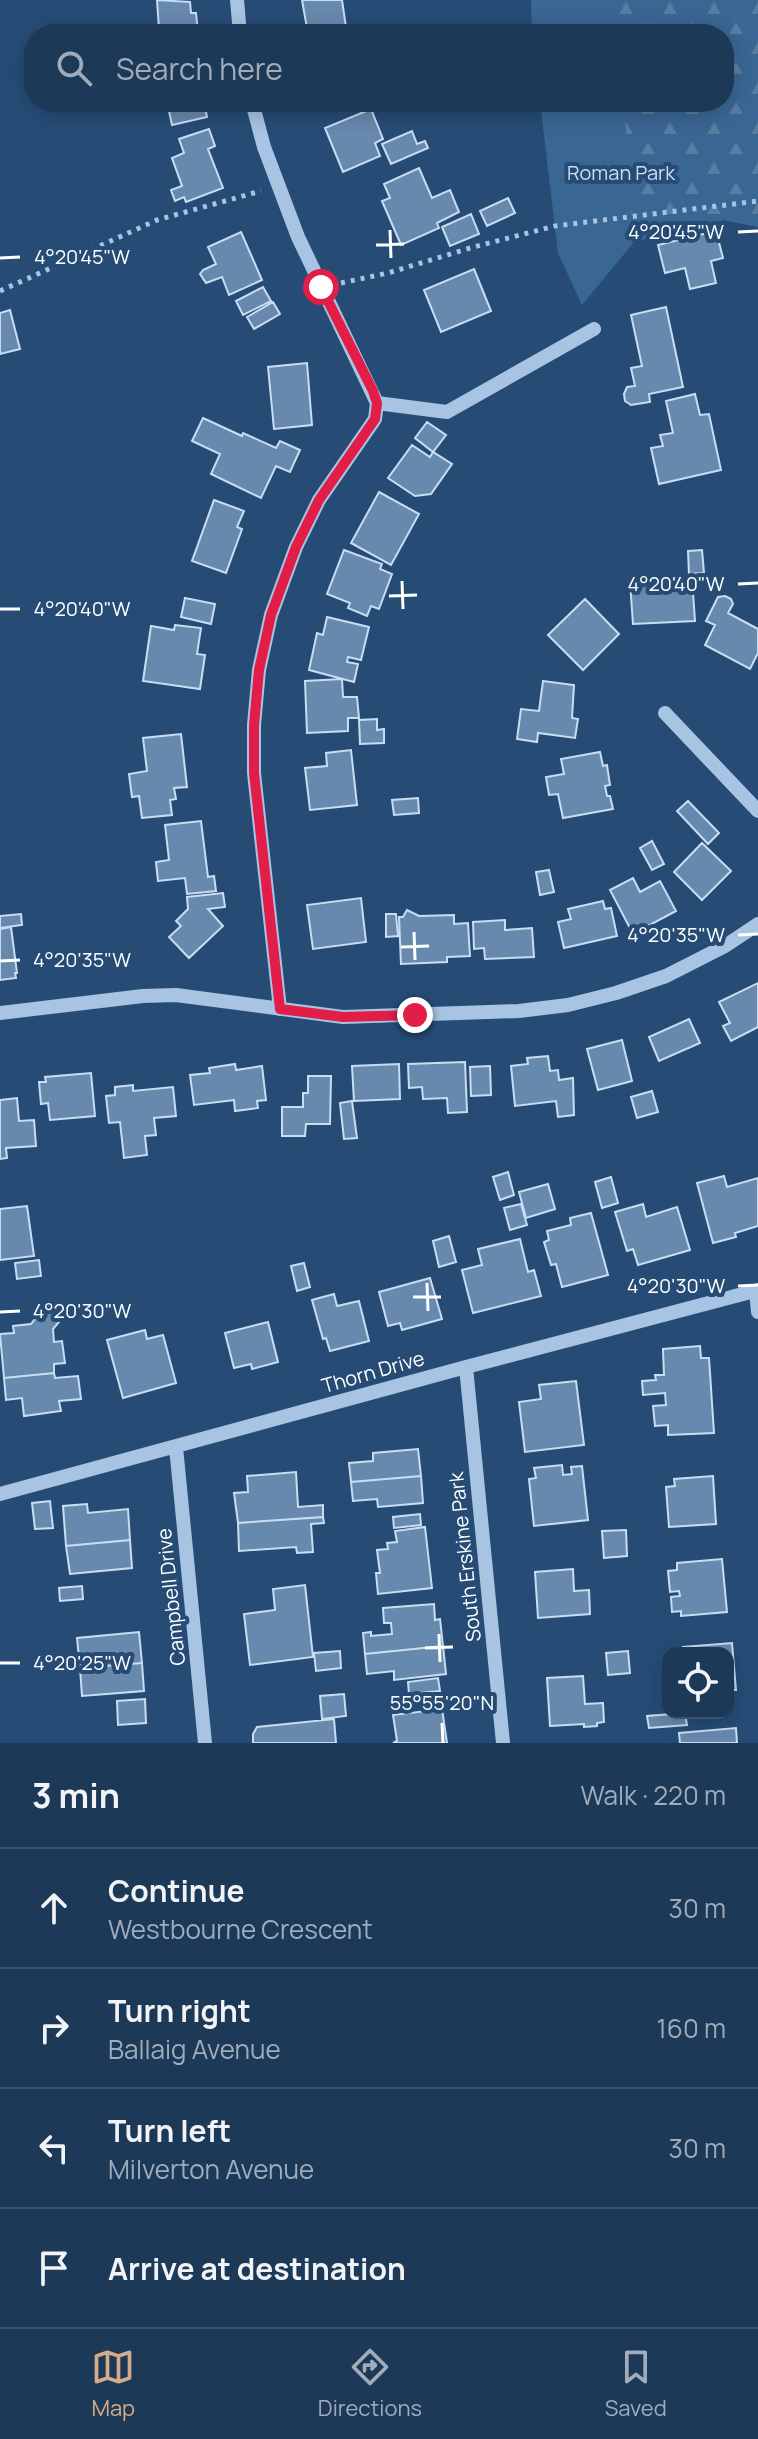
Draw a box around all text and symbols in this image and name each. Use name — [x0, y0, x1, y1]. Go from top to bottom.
search box — [24, 24, 734, 112]
icon: search — [52, 46, 96, 90]
text: Search here — [116, 48, 283, 89]
park label: Roman Park — [567, 159, 676, 186]
text: 4°20'45"W — [628, 218, 724, 245]
text: 4°20'45"W — [34, 243, 130, 270]
route start — [303, 269, 339, 305]
text: 4°20'40"W — [628, 570, 725, 597]
text: 4°20'40"W — [34, 595, 131, 622]
text: 4°20'35"W — [627, 921, 725, 948]
text: 4°20'35"W — [33, 946, 131, 973]
route end — [397, 997, 433, 1033]
text: 4°20'30"W — [627, 1272, 726, 1299]
text: 4°20'30"W — [33, 1297, 132, 1324]
street label: Thorn Drive — [318, 1344, 427, 1399]
street label: South Erskine Park — [442, 1470, 487, 1643]
street label: Campbell Drive — [150, 1527, 191, 1667]
map controls — [662, 1647, 734, 1719]
button: locate — [662, 1647, 734, 1719]
text: 4°20'25"W — [33, 1649, 131, 1676]
text: 55°55'20"N — [390, 1689, 494, 1716]
text: 3 min — [32, 1772, 120, 1818]
text: Walk · 220 m — [580, 1777, 726, 1813]
text: Continue — [108, 1870, 244, 1911]
icon: ahead — [32, 1886, 76, 1930]
text: 30 m — [669, 1890, 726, 1926]
text: Westbourne Crescent — [108, 1911, 373, 1947]
text: Turn right — [108, 1990, 251, 2031]
icon: right — [32, 2006, 76, 2050]
text: 160 m — [657, 2010, 726, 2046]
text: Ballaig Avenue — [108, 2031, 281, 2067]
text: Turn left — [108, 2110, 231, 2151]
icon: left — [32, 2126, 76, 2170]
text: 30 m — [669, 2130, 726, 2166]
text: Milverton Avenue — [108, 2151, 314, 2187]
icon: arrive — [32, 2246, 76, 2290]
text: Arrive at destination — [108, 2248, 406, 2289]
tab: Map — [91, 2345, 135, 2423]
tab: Directions — [318, 2345, 422, 2423]
tab: Saved — [605, 2345, 667, 2423]

